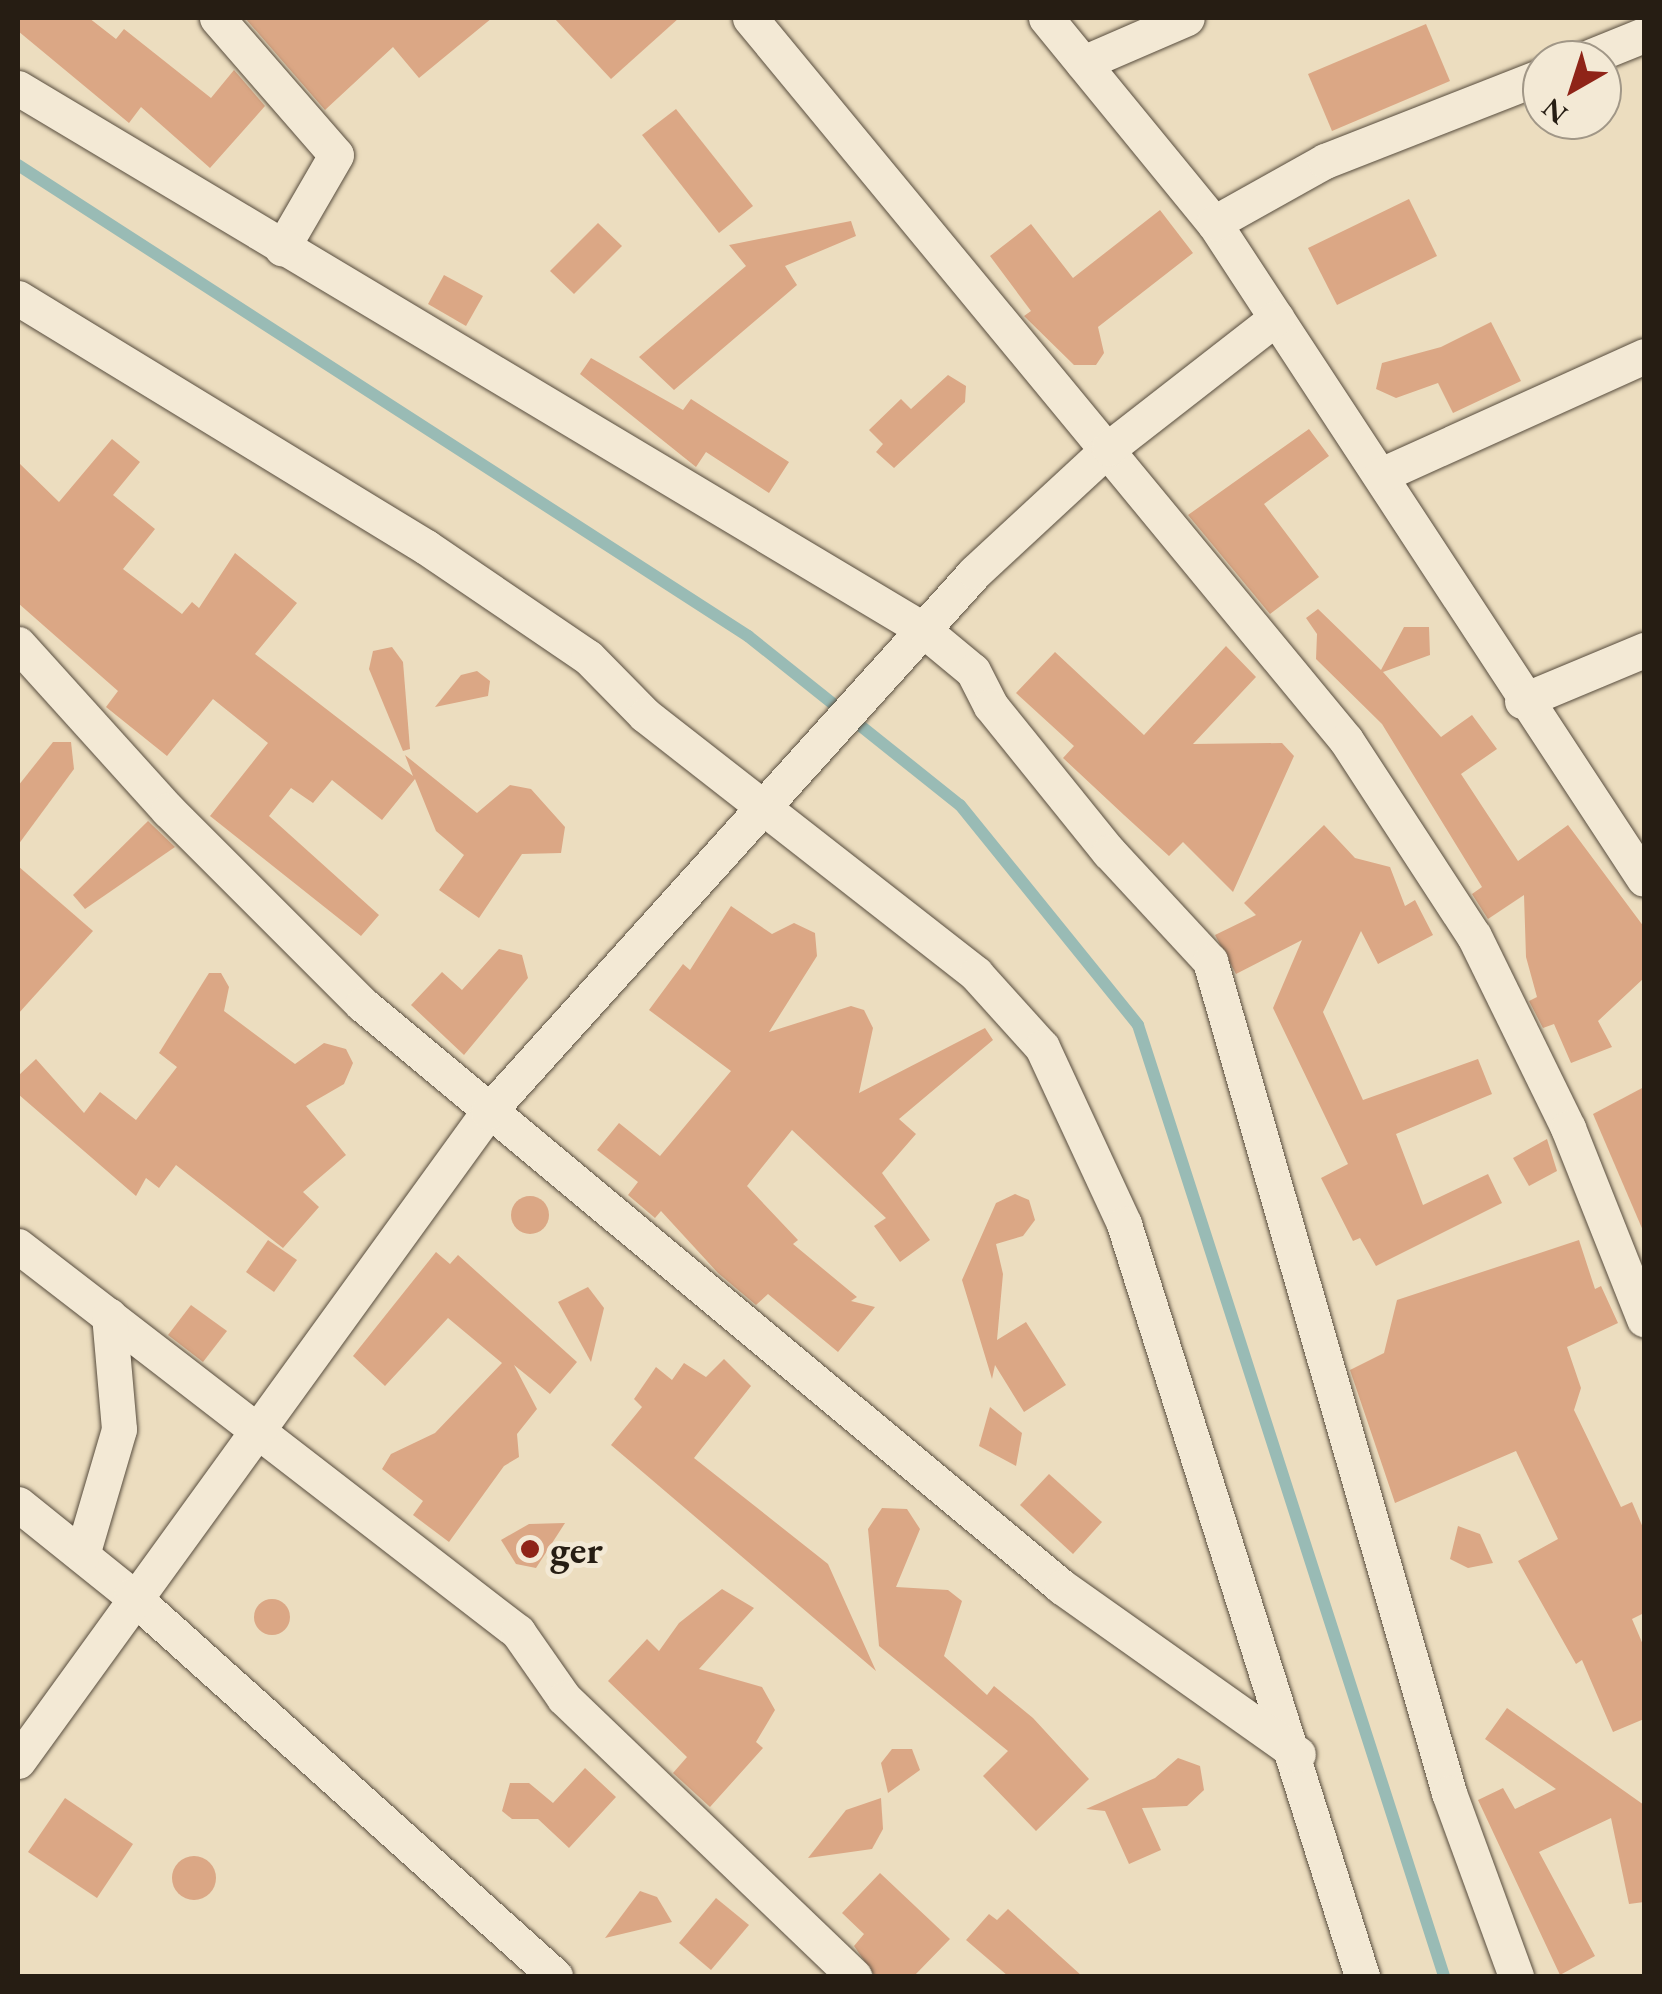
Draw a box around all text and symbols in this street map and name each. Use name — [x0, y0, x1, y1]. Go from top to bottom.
north arrow — [1522, 40, 1622, 140]
text: N — [1534, 91, 1575, 133]
place label: ger — [550, 1525, 603, 1573]
marker: ger — [519, 1538, 541, 1560]

